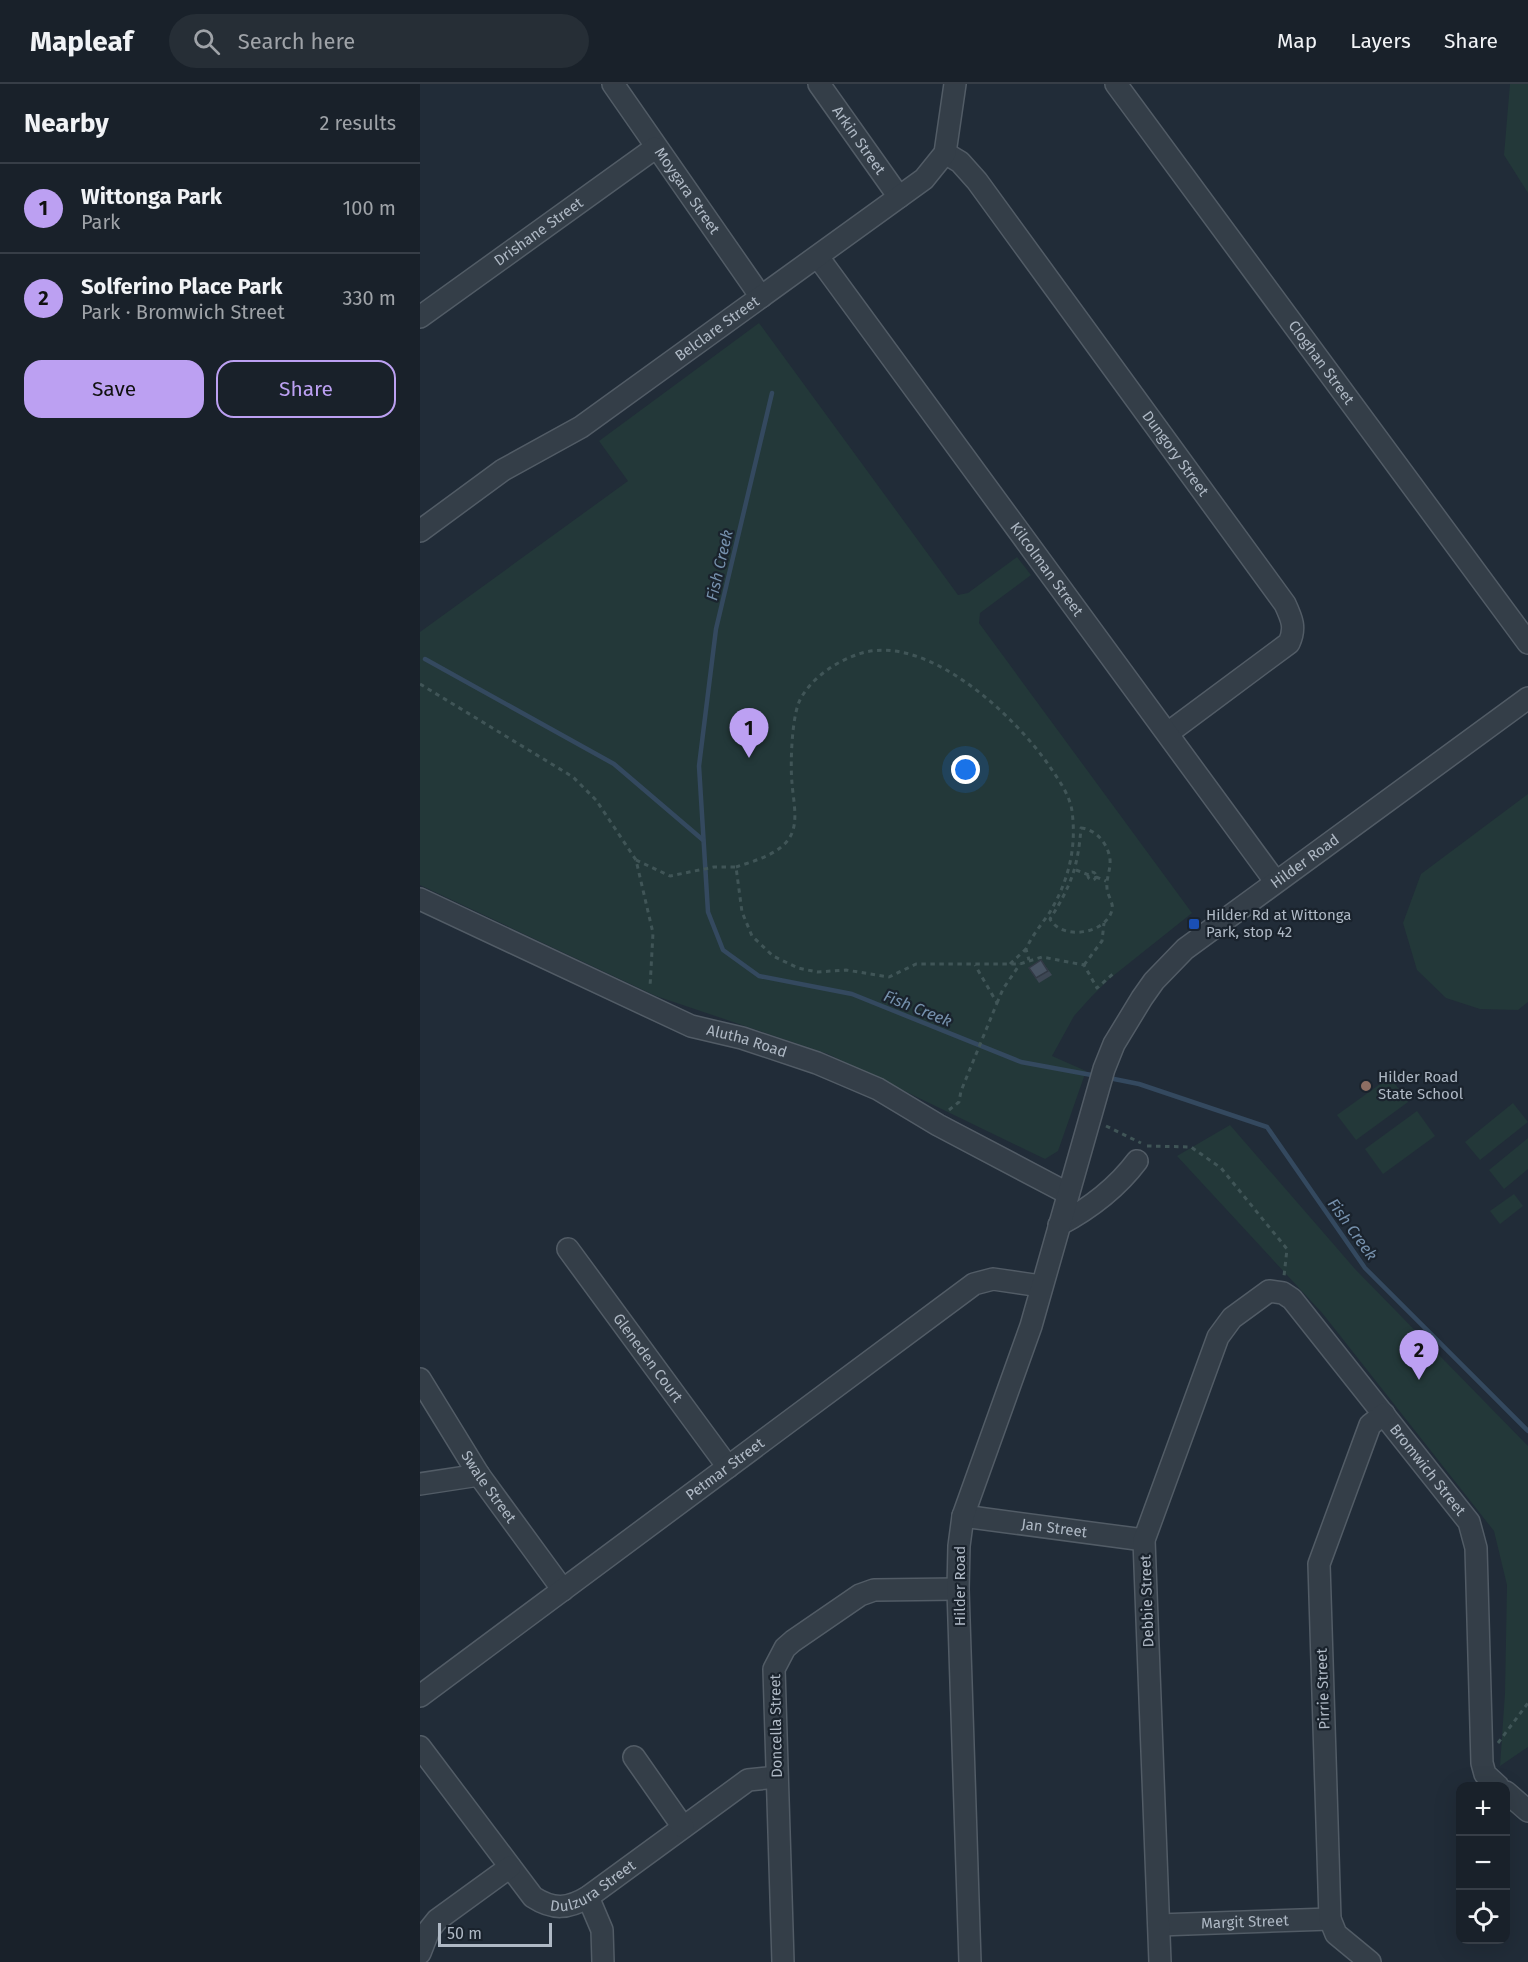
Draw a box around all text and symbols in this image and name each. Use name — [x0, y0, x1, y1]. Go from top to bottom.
search box — [169, 14, 589, 68]
text: Mapleaf — [30, 25, 133, 58]
icon: search — [190, 25, 223, 58]
text: Search here — [238, 28, 355, 55]
text: Map — [1277, 28, 1317, 54]
text: Layers — [1350, 28, 1411, 54]
text: Share — [1444, 28, 1498, 54]
street label: Arkin Street — [828, 103, 890, 179]
text: Nearby — [24, 108, 109, 139]
text: 2 results — [319, 111, 396, 135]
street label: Moygara Street — [651, 144, 724, 238]
text: Wittonga Park — [81, 183, 222, 210]
street label: Drishane Street — [490, 193, 587, 270]
text: 1 — [39, 196, 48, 220]
text: 100 m — [343, 196, 396, 220]
text: Park — [81, 210, 120, 234]
text: Solferino Place Park — [81, 273, 283, 300]
text: 2 — [38, 286, 49, 310]
text: 330 m — [342, 286, 396, 310]
street label: Belclare Street — [671, 292, 763, 365]
text: Park · Bromwich Street — [81, 300, 285, 324]
street label: Cloghan Street — [1284, 317, 1358, 408]
button: Save — [24, 360, 204, 418]
button: Share — [216, 360, 396, 418]
street label: Dungory Street — [1138, 407, 1213, 500]
street label: Kilcolman Street — [1006, 519, 1087, 620]
water label: Fish Creek — [702, 528, 737, 602]
pin: 1 — [730, 708, 768, 758]
your location — [951, 755, 980, 784]
street label: Hilder Road — [1267, 830, 1343, 892]
place label: Hilder Rd at Wittonga Park, stop 42 — [1206, 906, 1351, 941]
marker: Hilder Rd at Wittonga Park, stop 42 — [1187, 917, 1201, 931]
water label: Fish Creek — [881, 986, 955, 1031]
street label: Alutha Road — [705, 1021, 789, 1061]
place label: Hilder Road State School — [1378, 1068, 1464, 1103]
marker: Hilder Road State School — [1359, 1079, 1373, 1093]
water label: Fish Creek — [1324, 1195, 1382, 1264]
street label: Gleneden Court — [609, 1310, 687, 1406]
pin: 2 — [1400, 1330, 1438, 1380]
street label: Bromwich Street — [1386, 1421, 1470, 1520]
street label: Petmar Street — [682, 1434, 768, 1504]
street label: Swale Street — [457, 1448, 520, 1527]
street label: Jan Street — [1020, 1515, 1089, 1541]
street label: Hilder Road — [951, 1546, 969, 1626]
street label: Debbie Street — [1136, 1554, 1158, 1648]
street label: Pirrie Street — [1313, 1647, 1333, 1730]
street label: Doncella Street — [766, 1673, 786, 1778]
map controls — [1456, 1782, 1510, 1944]
button: + — [1456, 1782, 1510, 1836]
button: − — [1456, 1836, 1510, 1890]
street label: Dulzura Street — [549, 1856, 639, 1916]
button: locate — [1456, 1890, 1510, 1944]
street label: Margit Street — [1201, 1911, 1290, 1933]
scale bar — [438, 1920, 552, 1948]
text: 50 m — [447, 1924, 482, 1943]

